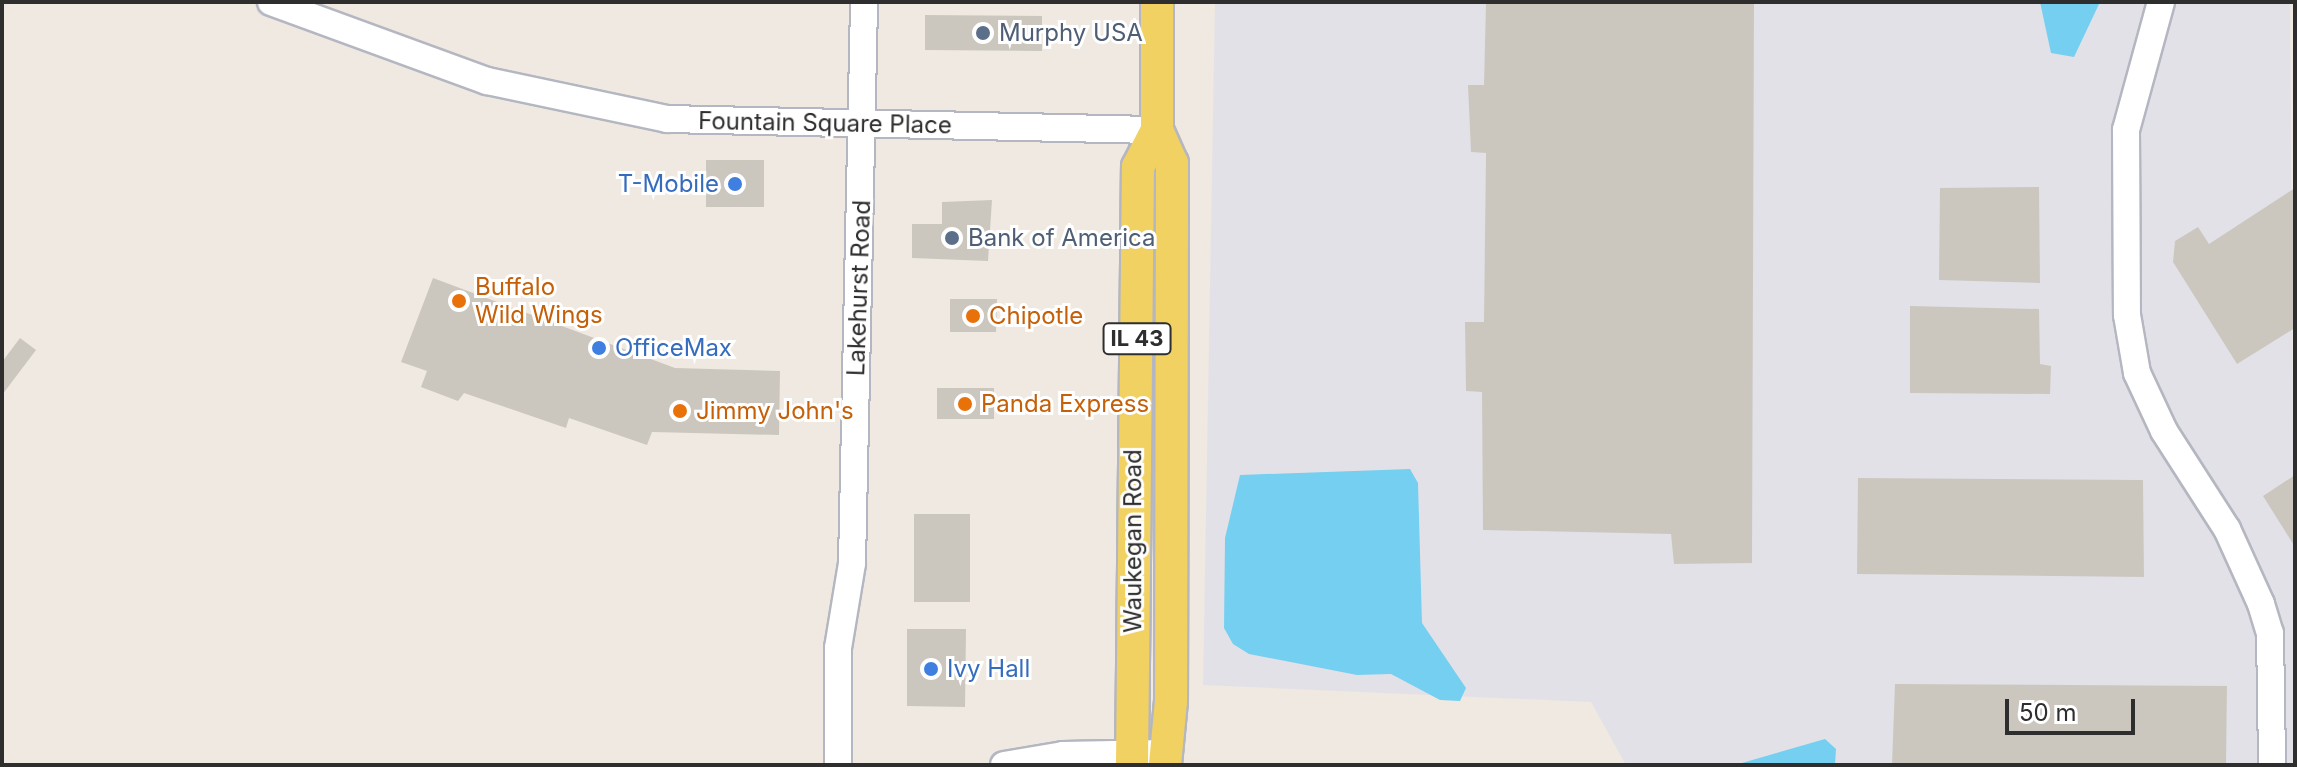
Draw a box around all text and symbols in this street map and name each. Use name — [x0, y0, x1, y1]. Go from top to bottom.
place label: Murphy USA — [999, 19, 1143, 47]
marker: Murphy USA — [974, 24, 992, 42]
street label: Fountain Square Place — [698, 106, 952, 140]
place label: T-Mobile — [618, 170, 719, 198]
marker: T-Mobile — [726, 175, 744, 193]
street label: Lakehurst Road — [842, 199, 876, 377]
place label: Bank of America — [968, 224, 1156, 252]
marker: Bank of America — [943, 229, 961, 247]
place label: Buffalo Wild Wings — [475, 273, 603, 329]
marker: Buffalo Wild Wings — [450, 292, 468, 310]
place label: Chipotle — [989, 302, 1083, 330]
marker: Chipotle — [964, 307, 982, 325]
road number: IL 43 — [1101, 321, 1173, 357]
place label: OfficeMax — [615, 334, 732, 362]
marker: OfficeMax — [590, 339, 608, 357]
place label: Panda Express — [981, 390, 1149, 418]
marker: Panda Express — [956, 395, 974, 413]
place label: Jimmy John's — [696, 397, 854, 425]
marker: Jimmy John's — [671, 402, 689, 420]
street label: Waukegan Road — [1119, 449, 1147, 633]
place label: Ivy Hall — [947, 655, 1030, 683]
marker: Ivy Hall — [922, 660, 940, 678]
scale bar — [2009, 683, 2139, 733]
text: 50 m — [2019, 698, 2077, 727]

